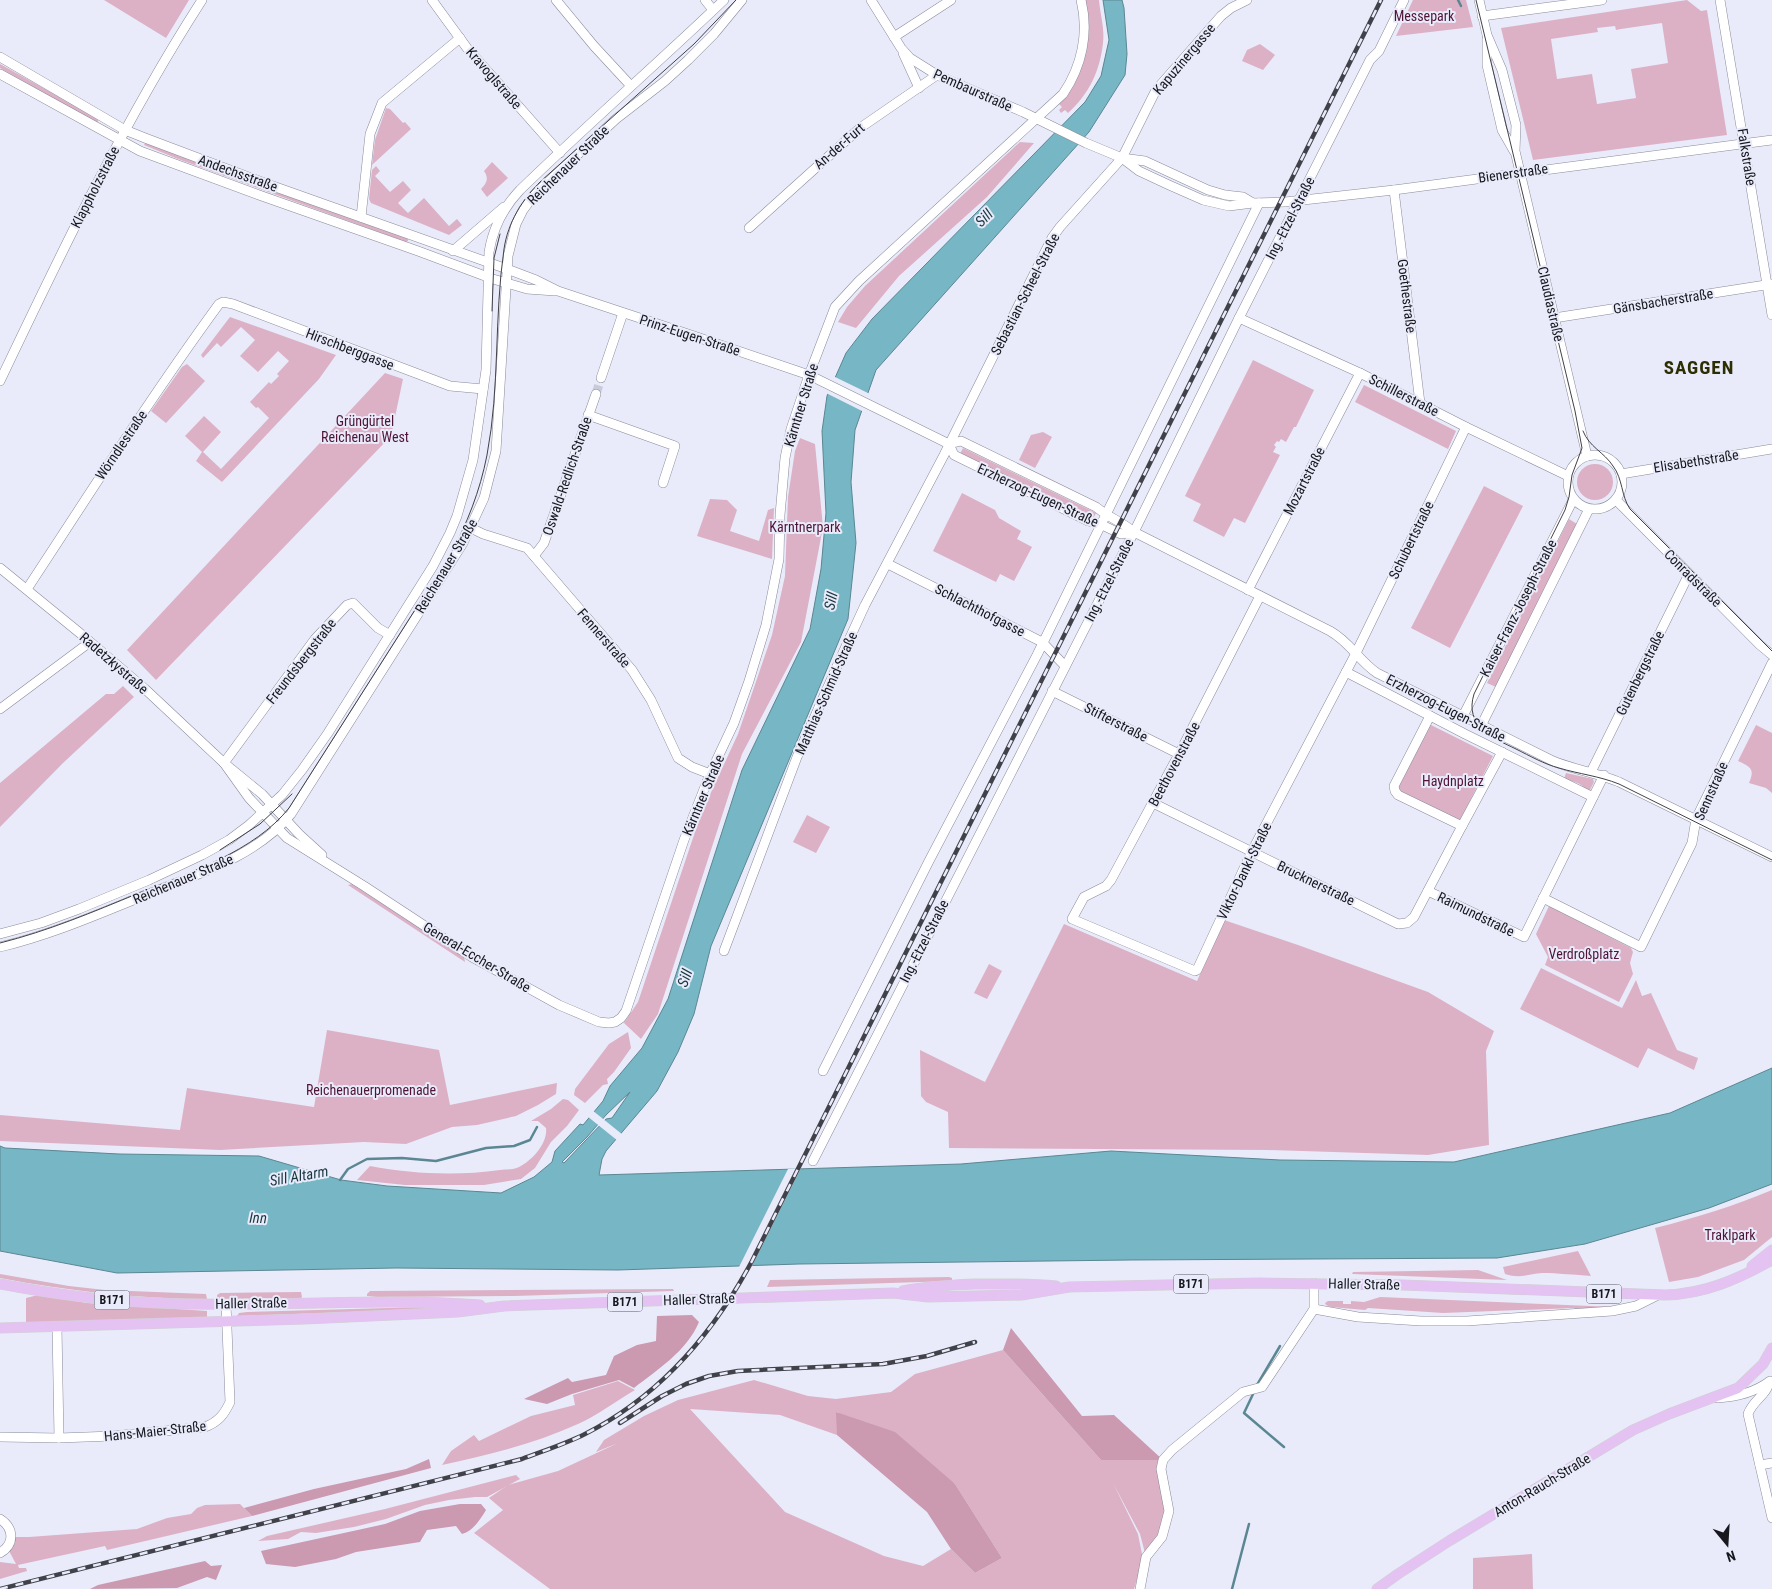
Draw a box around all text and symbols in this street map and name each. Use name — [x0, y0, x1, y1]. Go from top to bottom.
park label: Messepark — [1394, 8, 1455, 24]
street label: Kapuzinergasse — [1150, 20, 1219, 98]
street label: Kravoglstraße — [463, 44, 525, 112]
street label: Pembaurstraße — [931, 66, 1015, 115]
street label: An-der-Furt — [810, 120, 868, 172]
street label: Reichenauer Straße — [524, 122, 612, 208]
street label: Falkstraße — [1735, 127, 1759, 187]
street label: Klappholzstraße — [68, 143, 123, 231]
street label: Andechsstraße — [196, 151, 280, 195]
street label: Bienerstraße — [1477, 160, 1549, 186]
street label: Ing.-Etzel-Straße — [1262, 174, 1318, 262]
water label: Sill — [971, 205, 997, 231]
street label: Sebastian-Scheel-Straße — [987, 230, 1063, 358]
street label: Goethestraße — [1395, 258, 1420, 334]
street label: Claudiastraße — [1535, 265, 1568, 344]
street label: Gänsbacherstraße — [1612, 285, 1715, 317]
street label: Prinz-Eugen-Straße — [638, 311, 743, 359]
street label: Hirschberggasse — [304, 325, 397, 373]
district label: SAGGEN — [1664, 356, 1734, 379]
street label: Kärntner Straße — [781, 361, 821, 449]
street label: Schillerstraße — [1366, 371, 1442, 420]
street label: Wörndlestraße — [92, 407, 150, 483]
park label: Grüngürtel Reichenau West — [321, 413, 409, 445]
street label: Oswald-Redlich-Straße — [539, 414, 595, 537]
street label: Mozartstraße — [1280, 444, 1328, 518]
street label: Elisabethstraße — [1652, 446, 1740, 476]
street label: Erzherzog-Eugen-Straße — [975, 460, 1101, 530]
street label: Schubertstraße — [1385, 498, 1437, 582]
street label: Reichenauer Straße — [412, 516, 481, 616]
park label: Kärntnerpark — [769, 519, 841, 535]
street label: Ing.-Etzel-Straße — [1081, 536, 1137, 624]
street label: Kaiser-Franz-Joseph-Straße — [1476, 536, 1560, 679]
street label: Conradstraße — [1661, 546, 1725, 610]
street label: Schlachthofgasse — [932, 580, 1028, 640]
water label: Sill — [820, 590, 842, 612]
street label: Fennerstraße — [574, 605, 634, 671]
street label: Freundsbergstraße — [263, 615, 340, 707]
street label: Gutenbergstraße — [1613, 628, 1668, 718]
street label: Radetzkystraße — [77, 629, 152, 697]
street label: Matthias-Schmid-Straße — [792, 629, 860, 757]
street label: Erzherzog-Eugen-Straße — [1384, 671, 1509, 745]
street label: Stifterstraße — [1082, 699, 1151, 745]
street label: Beethovenstraße — [1145, 719, 1203, 809]
street label: Kärntner Straße — [679, 752, 727, 838]
street label: Sennstraße — [1691, 759, 1731, 823]
park label: Haydnplatz — [1422, 773, 1484, 789]
street label: Viktor-Dankl-Straße — [1213, 819, 1275, 922]
street label: Reichenauer Straße — [131, 851, 236, 907]
street label: Brucknerstraße — [1275, 857, 1358, 909]
street label: Raimundstraße — [1435, 889, 1517, 940]
street label: Ing.-Etzel-Straße — [896, 897, 952, 985]
street label: General-Eccher-Straße — [420, 919, 534, 996]
park label: Verdroßplatz — [1549, 946, 1619, 962]
water label: Sill — [674, 966, 697, 989]
park label: Reichenauerpromenade — [306, 1082, 437, 1098]
water label: Sill Altarm — [268, 1162, 330, 1190]
water label: Inn — [249, 1209, 267, 1227]
park label: Traklpark — [1704, 1227, 1756, 1243]
road number: B171 — [1174, 1274, 1208, 1294]
street label: Haller Straße — [1328, 1275, 1400, 1293]
road number: B171 — [1586, 1285, 1622, 1304]
road number: B171 — [94, 1290, 130, 1310]
street label: Haller Straße — [663, 1290, 736, 1308]
road number: B171 — [608, 1292, 642, 1311]
street label: Haller Straße — [215, 1294, 287, 1312]
street label: Hans-Maier-Straße — [103, 1418, 207, 1444]
street label: Anton-Rauch-Straße — [1491, 1450, 1594, 1520]
north arrow — [1702, 1519, 1752, 1569]
text: N — [1724, 1547, 1738, 1565]

